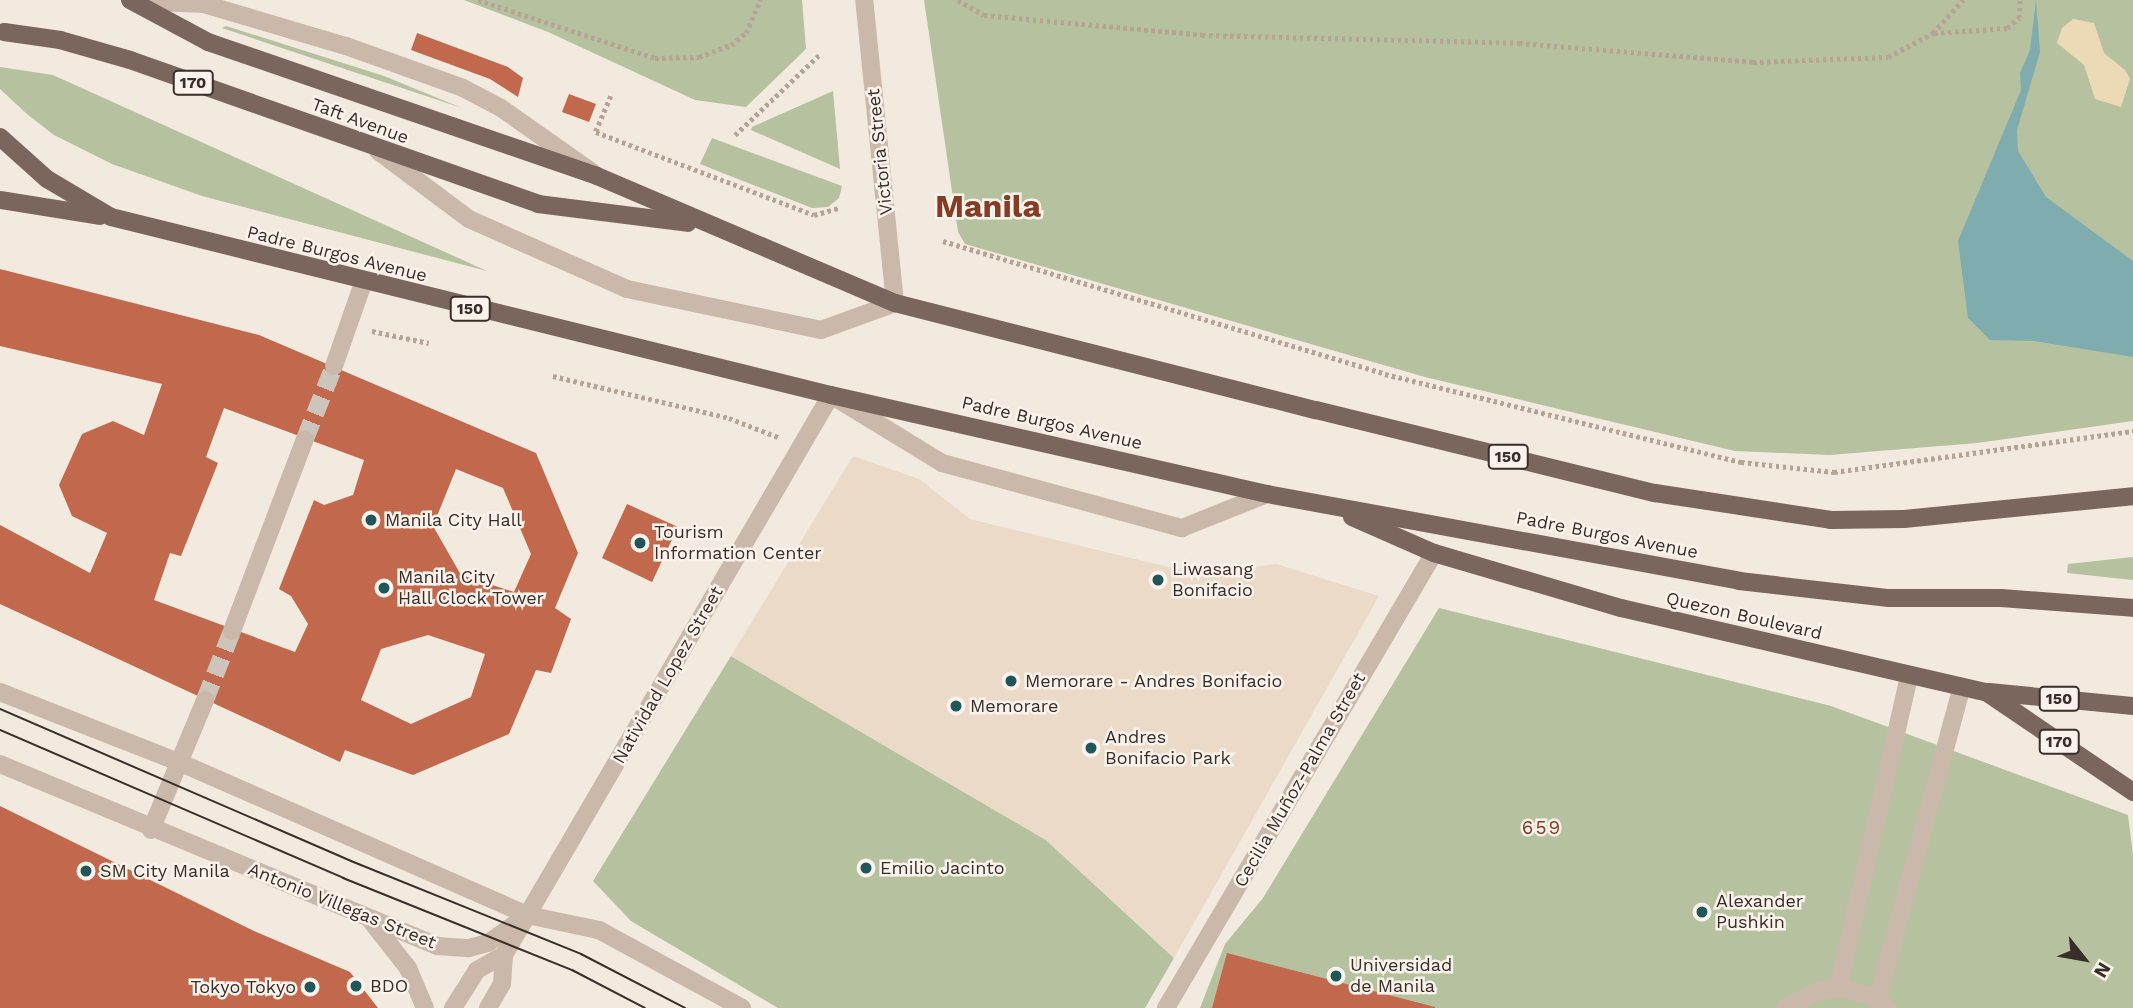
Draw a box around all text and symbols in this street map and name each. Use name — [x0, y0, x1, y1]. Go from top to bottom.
road number: 170 — [172, 71, 214, 96]
street label: Victoria Street — [863, 87, 897, 217]
street label: Taft Avenue — [308, 93, 412, 149]
district label: Manila — [935, 187, 1041, 225]
street label: Padre Burgos Avenue — [244, 221, 430, 287]
road number: 150 — [449, 296, 491, 322]
street label: Padre Burgos Avenue — [959, 392, 1145, 454]
road number: 150 — [1487, 445, 1529, 470]
street label: Padre Burgos Avenue — [1514, 507, 1700, 563]
place label: Manila City Hall — [385, 509, 523, 531]
marker: Manila City Hall — [363, 512, 379, 528]
place label: Tourism Information Center — [654, 522, 822, 564]
marker: Tourism Information Center — [632, 535, 648, 551]
place label: Liwasang Bonifacio — [1172, 559, 1253, 602]
place label: Manila City Hall Clock Tower — [398, 567, 545, 610]
marker: Liwasang Bonifacio — [1150, 572, 1166, 588]
marker: Manila City Hall Clock Tower — [376, 580, 392, 596]
street label: Natividad Lopez Street — [608, 582, 728, 768]
street label: Quezon Boulevard — [1664, 588, 1824, 644]
street label: Cecilia Muñoz-Palma Street — [1229, 669, 1371, 891]
place label: Memorare - Andres Bonifacio — [1025, 670, 1283, 692]
marker: Memorare - Andres Bonifacio — [1003, 673, 1019, 689]
road number: 150 — [2038, 686, 2080, 712]
place label: Memorare — [970, 695, 1058, 717]
marker: Memorare — [948, 698, 964, 714]
place label: Andres Bonifacio Park — [1105, 727, 1231, 770]
road number: 170 — [2038, 730, 2080, 754]
marker: Andres Bonifacio Park — [1083, 740, 1099, 756]
district label: 659 — [1522, 817, 1562, 839]
place label: Emilio Jacinto — [880, 857, 1005, 879]
street label: Antonio Villegas Street — [245, 858, 439, 954]
place label: SM City Manila — [100, 860, 230, 882]
marker: Emilio Jacinto — [858, 860, 874, 876]
marker: SM City Manila — [78, 863, 94, 879]
place label: Alexander Pushkin — [1716, 891, 1803, 934]
marker: Alexander Pushkin — [1694, 904, 1710, 920]
north arrow — [2049, 924, 2119, 994]
place label: Universidad de Manila — [1350, 955, 1452, 998]
text: N — [2089, 958, 2116, 982]
marker: Universidad de Manila — [1328, 968, 1344, 984]
place label: BDO — [370, 975, 408, 997]
place label: Tokyo Tokyo — [190, 976, 296, 998]
marker: BDO — [348, 978, 364, 994]
marker: Tokyo Tokyo — [302, 979, 318, 995]

